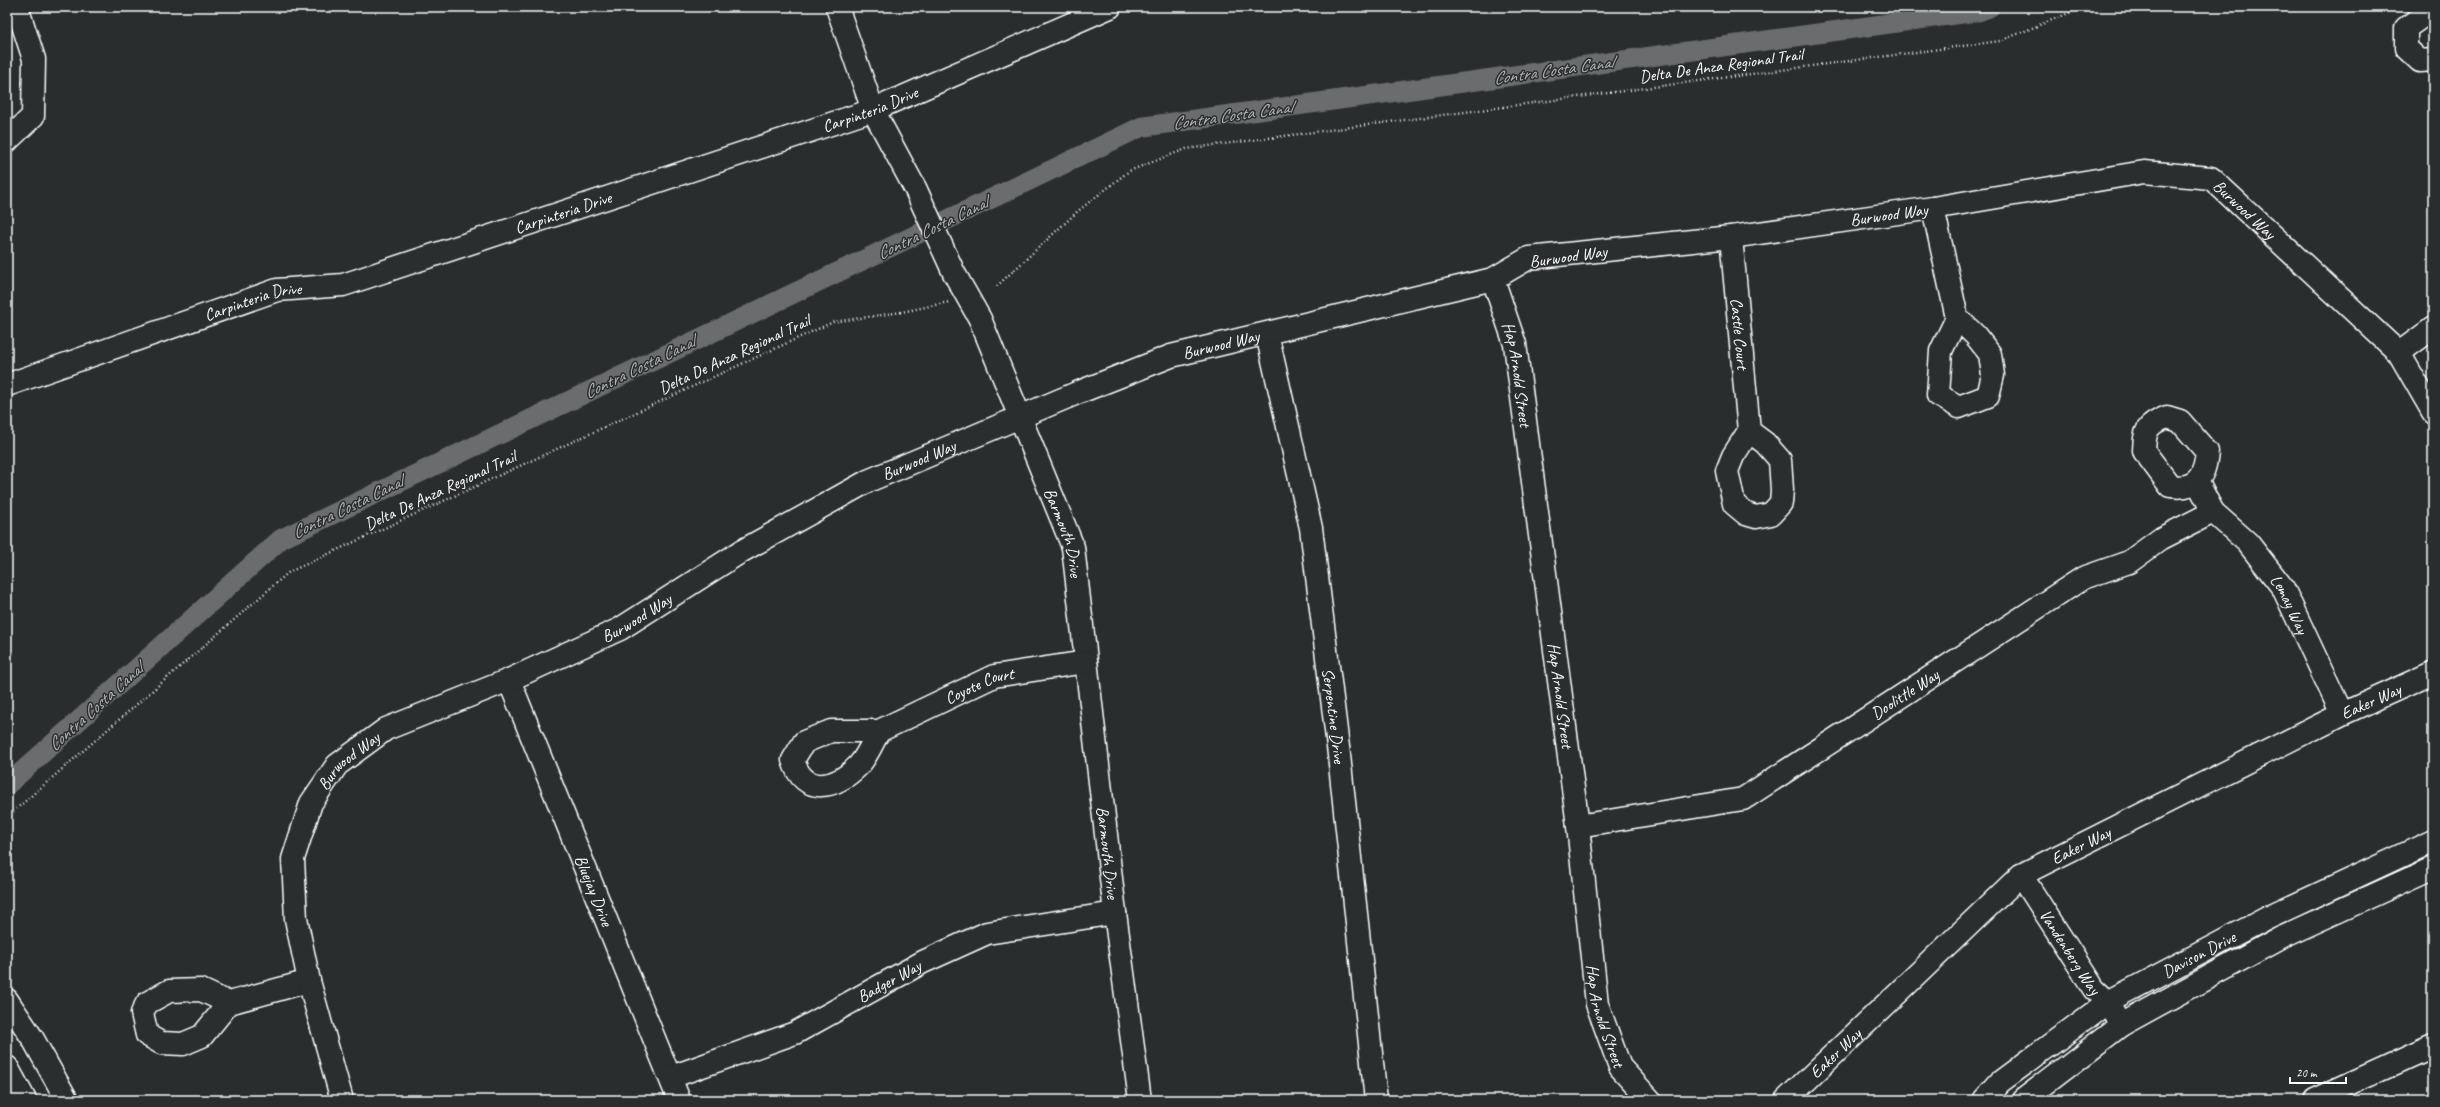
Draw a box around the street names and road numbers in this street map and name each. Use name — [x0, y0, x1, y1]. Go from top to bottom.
street label: Delta De Anza Regional Trail — [1638, 43, 1807, 87]
street label: Carpinteria Drive — [820, 81, 923, 137]
street label: Burwood Way — [2209, 175, 2281, 245]
street label: Carpinteria Drive — [512, 187, 616, 239]
street label: Burwood Way — [1849, 199, 1930, 231]
street label: Burwood Way — [1528, 241, 1609, 272]
street label: Carpinteria Drive — [201, 278, 303, 326]
street label: Castle Court — [1726, 297, 1753, 373]
street label: Delta De Anza Regional Trail — [655, 309, 816, 399]
street label: Hap Arnold Street — [1497, 319, 1536, 431]
street label: Burwood Way — [1180, 325, 1262, 364]
street label: Burwood Way — [879, 435, 960, 485]
street label: Delta De Anza Regional Trail — [361, 445, 522, 535]
street label: Barmouth Drive — [1039, 485, 1087, 580]
street label: Lemay Way — [2265, 570, 2314, 638]
street label: Burwood Way — [598, 588, 677, 647]
street label: Hap Arnold Street — [1543, 641, 1578, 752]
street label: Coyote Court — [941, 663, 1017, 709]
street label: Doolittle Way — [1867, 664, 1944, 724]
street label: Serpentine Drive — [1317, 667, 1350, 766]
street label: Eaker Way — [2338, 678, 2405, 724]
street label: Burwood Way — [313, 726, 385, 794]
street label: Barmouth Drive — [1092, 805, 1123, 902]
street label: Eaker Way — [2048, 821, 2115, 869]
street label: Bluejay Drive — [570, 852, 618, 931]
street label: Vandenberg Way — [2035, 905, 2105, 1001]
street label: Davison Drive — [2159, 926, 2240, 983]
street label: Badger Way — [854, 955, 926, 1007]
street label: Hap Arnold Street — [1582, 963, 1630, 1072]
street label: Eaker Way — [1805, 1023, 1867, 1083]

